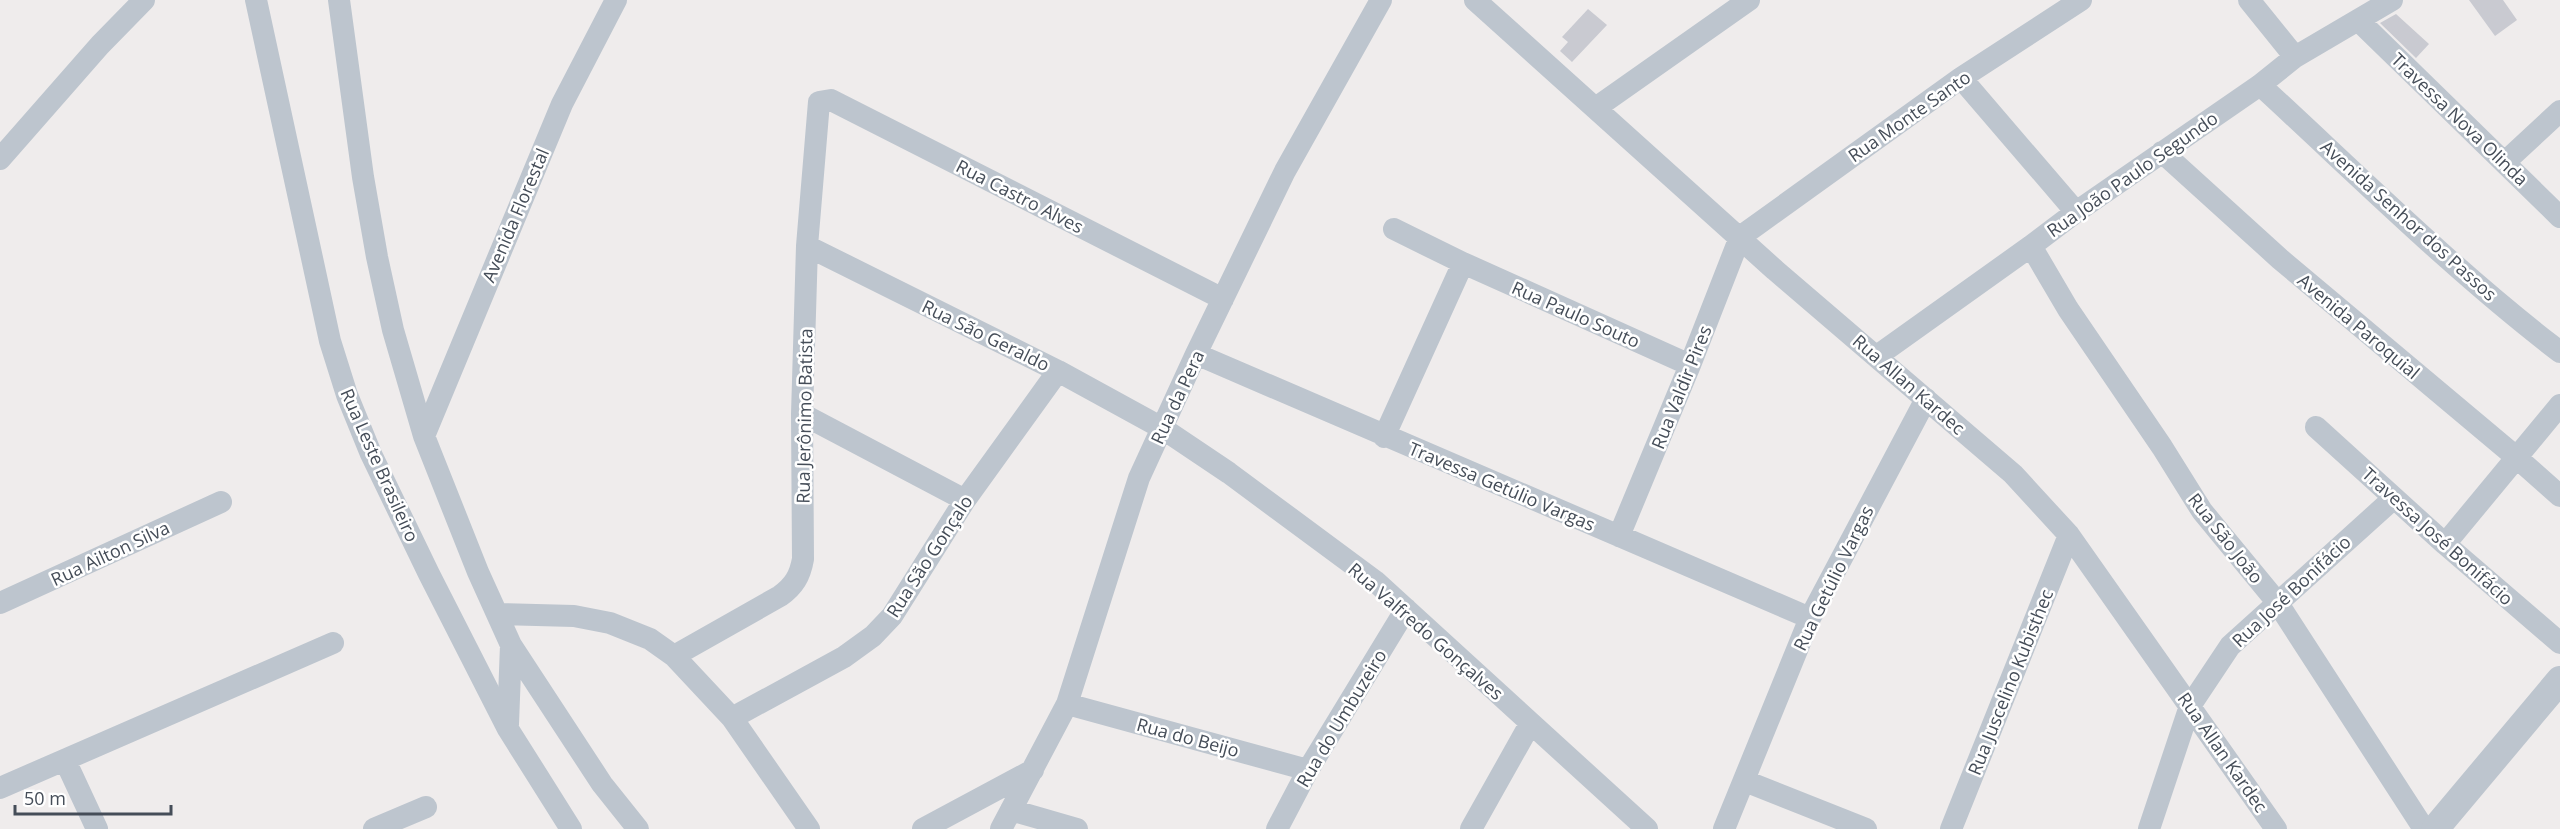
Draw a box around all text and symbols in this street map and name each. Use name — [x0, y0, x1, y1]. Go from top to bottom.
street label: Travessa Nova Olinda — [2386, 47, 2534, 191]
street label: Rua Monte Santo — [1843, 65, 1975, 167]
street label: Rua João Paulo Segundo — [2042, 106, 2222, 242]
street label: Avenida Senhor dos Passos — [2316, 134, 2502, 306]
street label: Avenida Florestal — [476, 144, 554, 286]
street label: Rua Castro Alves — [952, 154, 1088, 238]
street label: Avenida Paroquial — [2293, 268, 2425, 384]
street label: Rua Paulo Souto — [1508, 275, 1644, 353]
street label: Rua São Geraldo — [918, 294, 1054, 376]
street label: Rua Valdir Pires — [1645, 322, 1717, 452]
street label: Rua Jerônimo Batista — [790, 328, 818, 504]
street label: Rua Allan Kardec — [1848, 329, 1970, 440]
street label: Rua da Pera — [1145, 346, 1209, 448]
street label: Rua Leste Brasileiro — [335, 384, 425, 546]
street label: Travessa Getúlio Vargas — [1405, 436, 1599, 536]
street label: Travessa José Bonifácio — [2357, 462, 2519, 610]
street label: Rua São João — [2183, 488, 2269, 588]
street label: Rua São Gonçalo — [880, 490, 978, 622]
street label: Rua Getúlio Vargas — [1787, 502, 1879, 654]
street label: Rua Ailton Silva — [47, 515, 173, 591]
street label: Rua José Bonifácio — [2227, 530, 2355, 652]
street label: Rua Valfredo Gonçalves — [1343, 557, 1509, 705]
street label: Rua Juscelino Kubisthec — [1962, 585, 2058, 778]
street label: Rua do Umbuzeiro — [1290, 645, 1392, 791]
street label: Rua Allan Kardec — [2173, 687, 2274, 817]
street label: Rua do Beijo — [1134, 712, 1242, 762]
scale bar — [15, 778, 171, 816]
text: 50 m — [24, 786, 66, 810]

